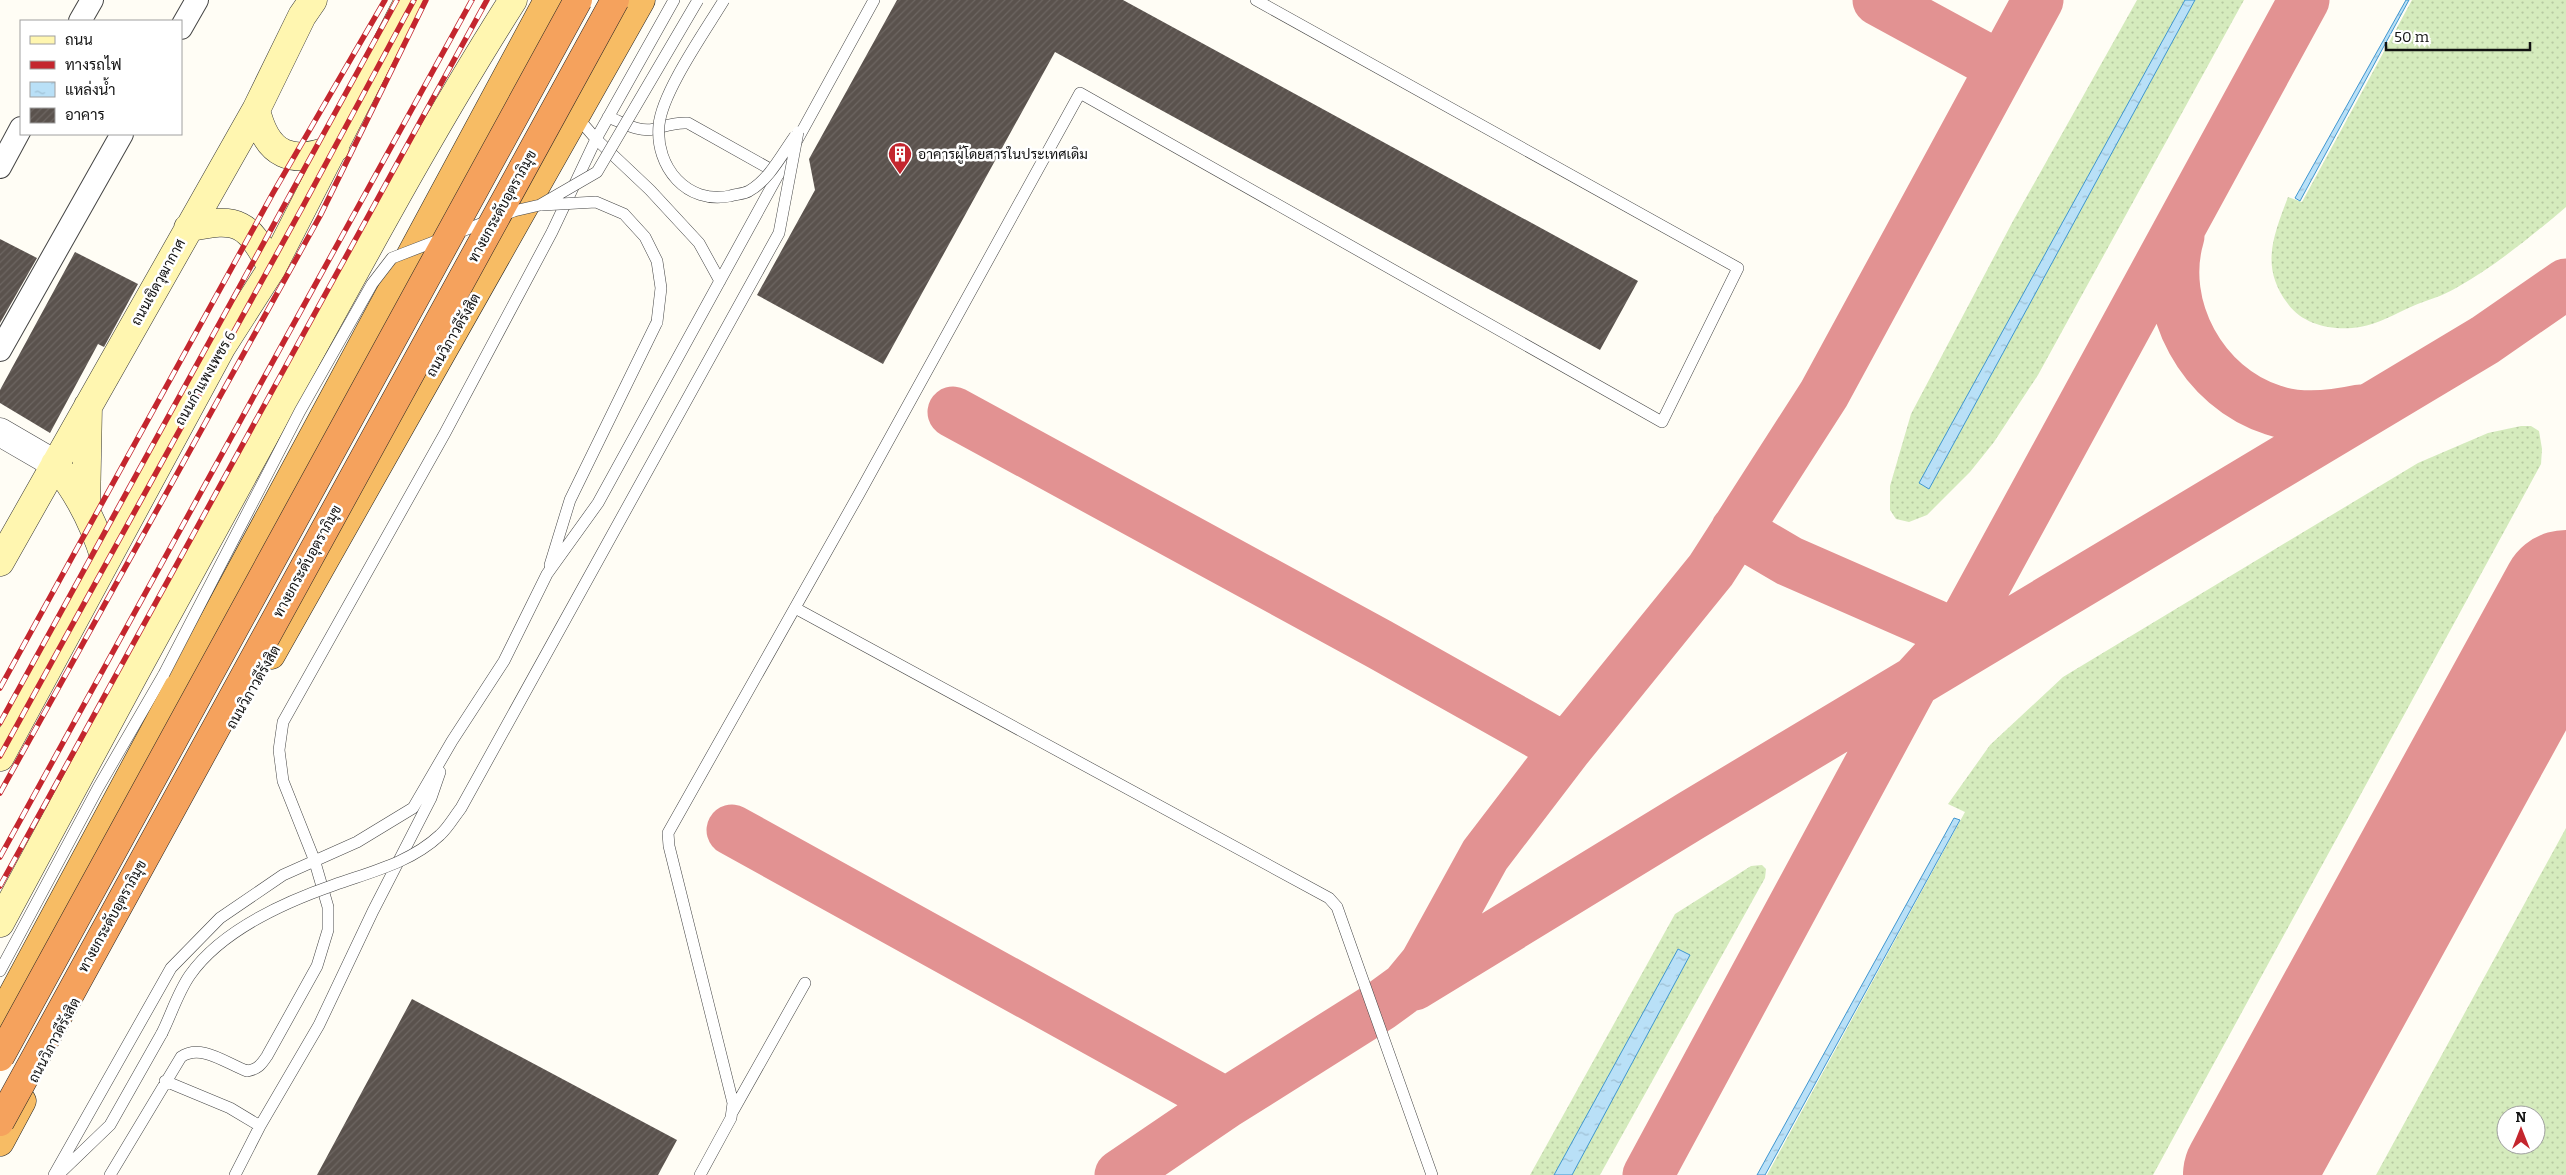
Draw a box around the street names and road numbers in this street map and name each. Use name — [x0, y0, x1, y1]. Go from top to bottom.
street label: ทางยกระดับอุตราภิมุข — [465, 147, 541, 266]
street label: ถนนเชิดวุฒากาศ — [128, 236, 190, 329]
street label: ถนนวิภาวดีรังสิต — [422, 290, 484, 380]
street label: ถนนกำแพงเพชร 6 — [172, 328, 239, 428]
street label: ทางยกระดับอุตราภิมุข — [270, 502, 346, 621]
street label: ถนนวิภาวดีรังสิต — [222, 642, 284, 732]
street label: ทางยกระดับอุตราภิมุข — [75, 857, 151, 976]
street label: ถนนวิภาวดีรังสิต — [24, 994, 84, 1086]

